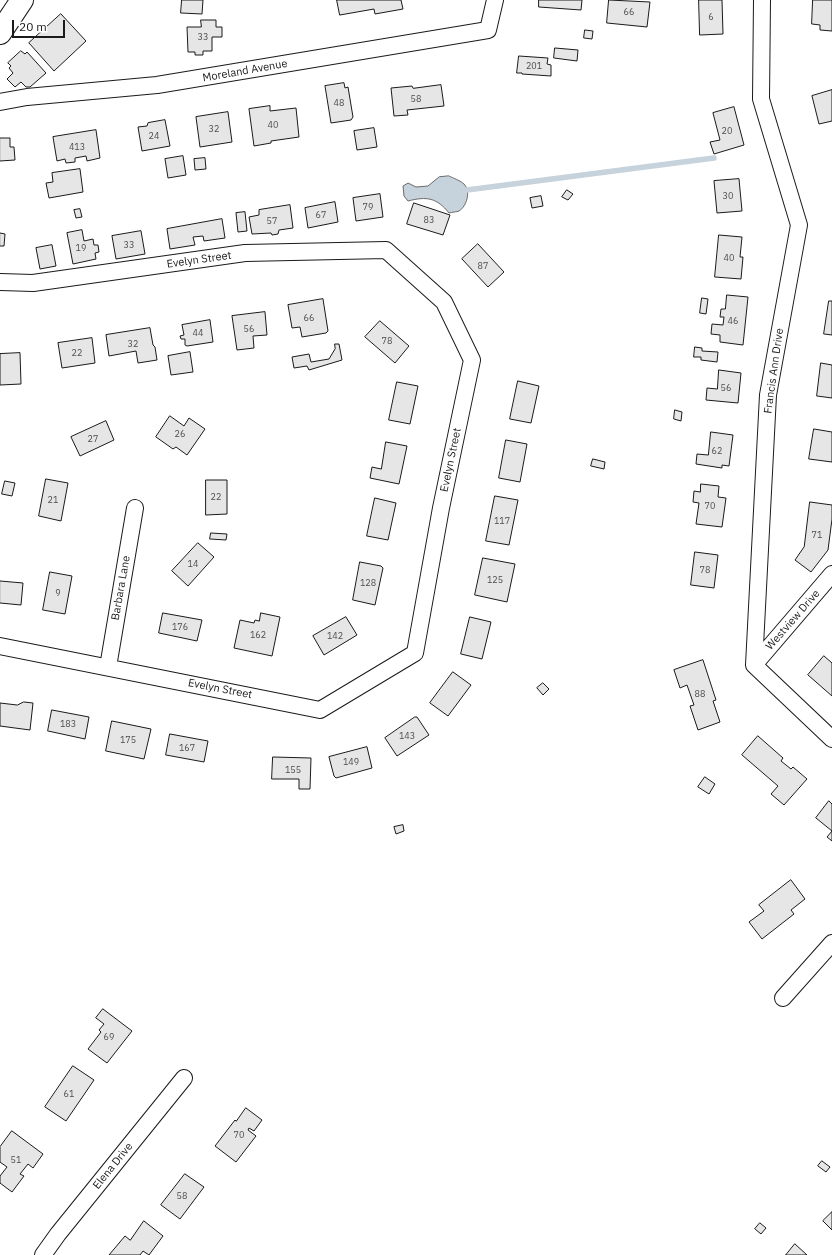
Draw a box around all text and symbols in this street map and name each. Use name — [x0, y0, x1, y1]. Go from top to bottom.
house number: 66 — [624, 7, 634, 17]
scale bar — [14, 12, 67, 38]
house number: 6 — [708, 12, 714, 22]
text: 20 m — [19, 19, 47, 34]
house number: 33 — [198, 32, 208, 42]
street label: Moreland Avenue — [202, 57, 288, 85]
house number: 201 — [526, 61, 542, 71]
house number: 58 — [411, 94, 421, 104]
house number: 48 — [334, 98, 344, 108]
house number: 40 — [268, 120, 278, 130]
house number: 32 — [209, 124, 219, 134]
house number: 20 — [722, 126, 732, 136]
house number: 24 — [149, 131, 159, 141]
house number: 413 — [69, 142, 85, 152]
house number: 30 — [723, 191, 733, 201]
house number: 79 — [363, 202, 373, 212]
house number: 67 — [316, 210, 326, 220]
house number: 83 — [424, 215, 434, 225]
house number: 57 — [267, 216, 277, 226]
house number: 33 — [124, 240, 134, 250]
house number: 19 — [76, 243, 86, 253]
street label: Evelyn Street — [166, 249, 232, 271]
house number: 40 — [724, 253, 734, 263]
house number: 87 — [478, 261, 488, 271]
house number: 66 — [304, 313, 314, 323]
house number: 46 — [728, 316, 738, 326]
house number: 56 — [244, 324, 254, 334]
house number: 44 — [193, 328, 203, 338]
street label: Francis Ann Drive — [761, 328, 787, 414]
house number: 78 — [382, 336, 392, 346]
house number: 32 — [128, 339, 138, 349]
house number: 22 — [72, 348, 82, 358]
house number: 56 — [721, 383, 731, 393]
street label: Evelyn Street — [438, 427, 464, 493]
house number: 26 — [175, 429, 185, 439]
house number: 27 — [88, 434, 98, 444]
house number: 62 — [712, 446, 722, 456]
house number: 22 — [211, 492, 221, 502]
house number: 21 — [48, 495, 58, 505]
house number: 70 — [705, 501, 715, 511]
house number: 117 — [494, 516, 510, 526]
house number: 71 — [812, 530, 822, 540]
street label: Barbara Lane — [109, 555, 133, 621]
house number: 14 — [188, 559, 198, 569]
house number: 78 — [700, 565, 710, 575]
house number: 125 — [487, 575, 503, 585]
house number: 128 — [360, 578, 376, 588]
street label: Westview Drive — [763, 587, 823, 653]
house number: 9 — [55, 588, 61, 598]
house number: 176 — [172, 622, 188, 632]
house number: 162 — [250, 630, 266, 640]
house number: 142 — [327, 631, 343, 641]
street label: Evelyn Street — [187, 676, 253, 702]
house number: 88 — [695, 689, 705, 699]
house number: 183 — [60, 719, 76, 729]
house number: 143 — [399, 731, 415, 741]
house number: 175 — [120, 735, 136, 745]
house number: 167 — [179, 743, 195, 753]
house number: 149 — [343, 757, 359, 767]
house number: 155 — [285, 765, 301, 775]
house number: 69 — [104, 1032, 114, 1042]
house number: 61 — [64, 1089, 74, 1099]
house number: 70 — [234, 1130, 244, 1140]
street label: Elena Drive — [90, 1140, 136, 1192]
house number: 51 — [11, 1155, 21, 1165]
house number: 58 — [177, 1191, 187, 1201]

